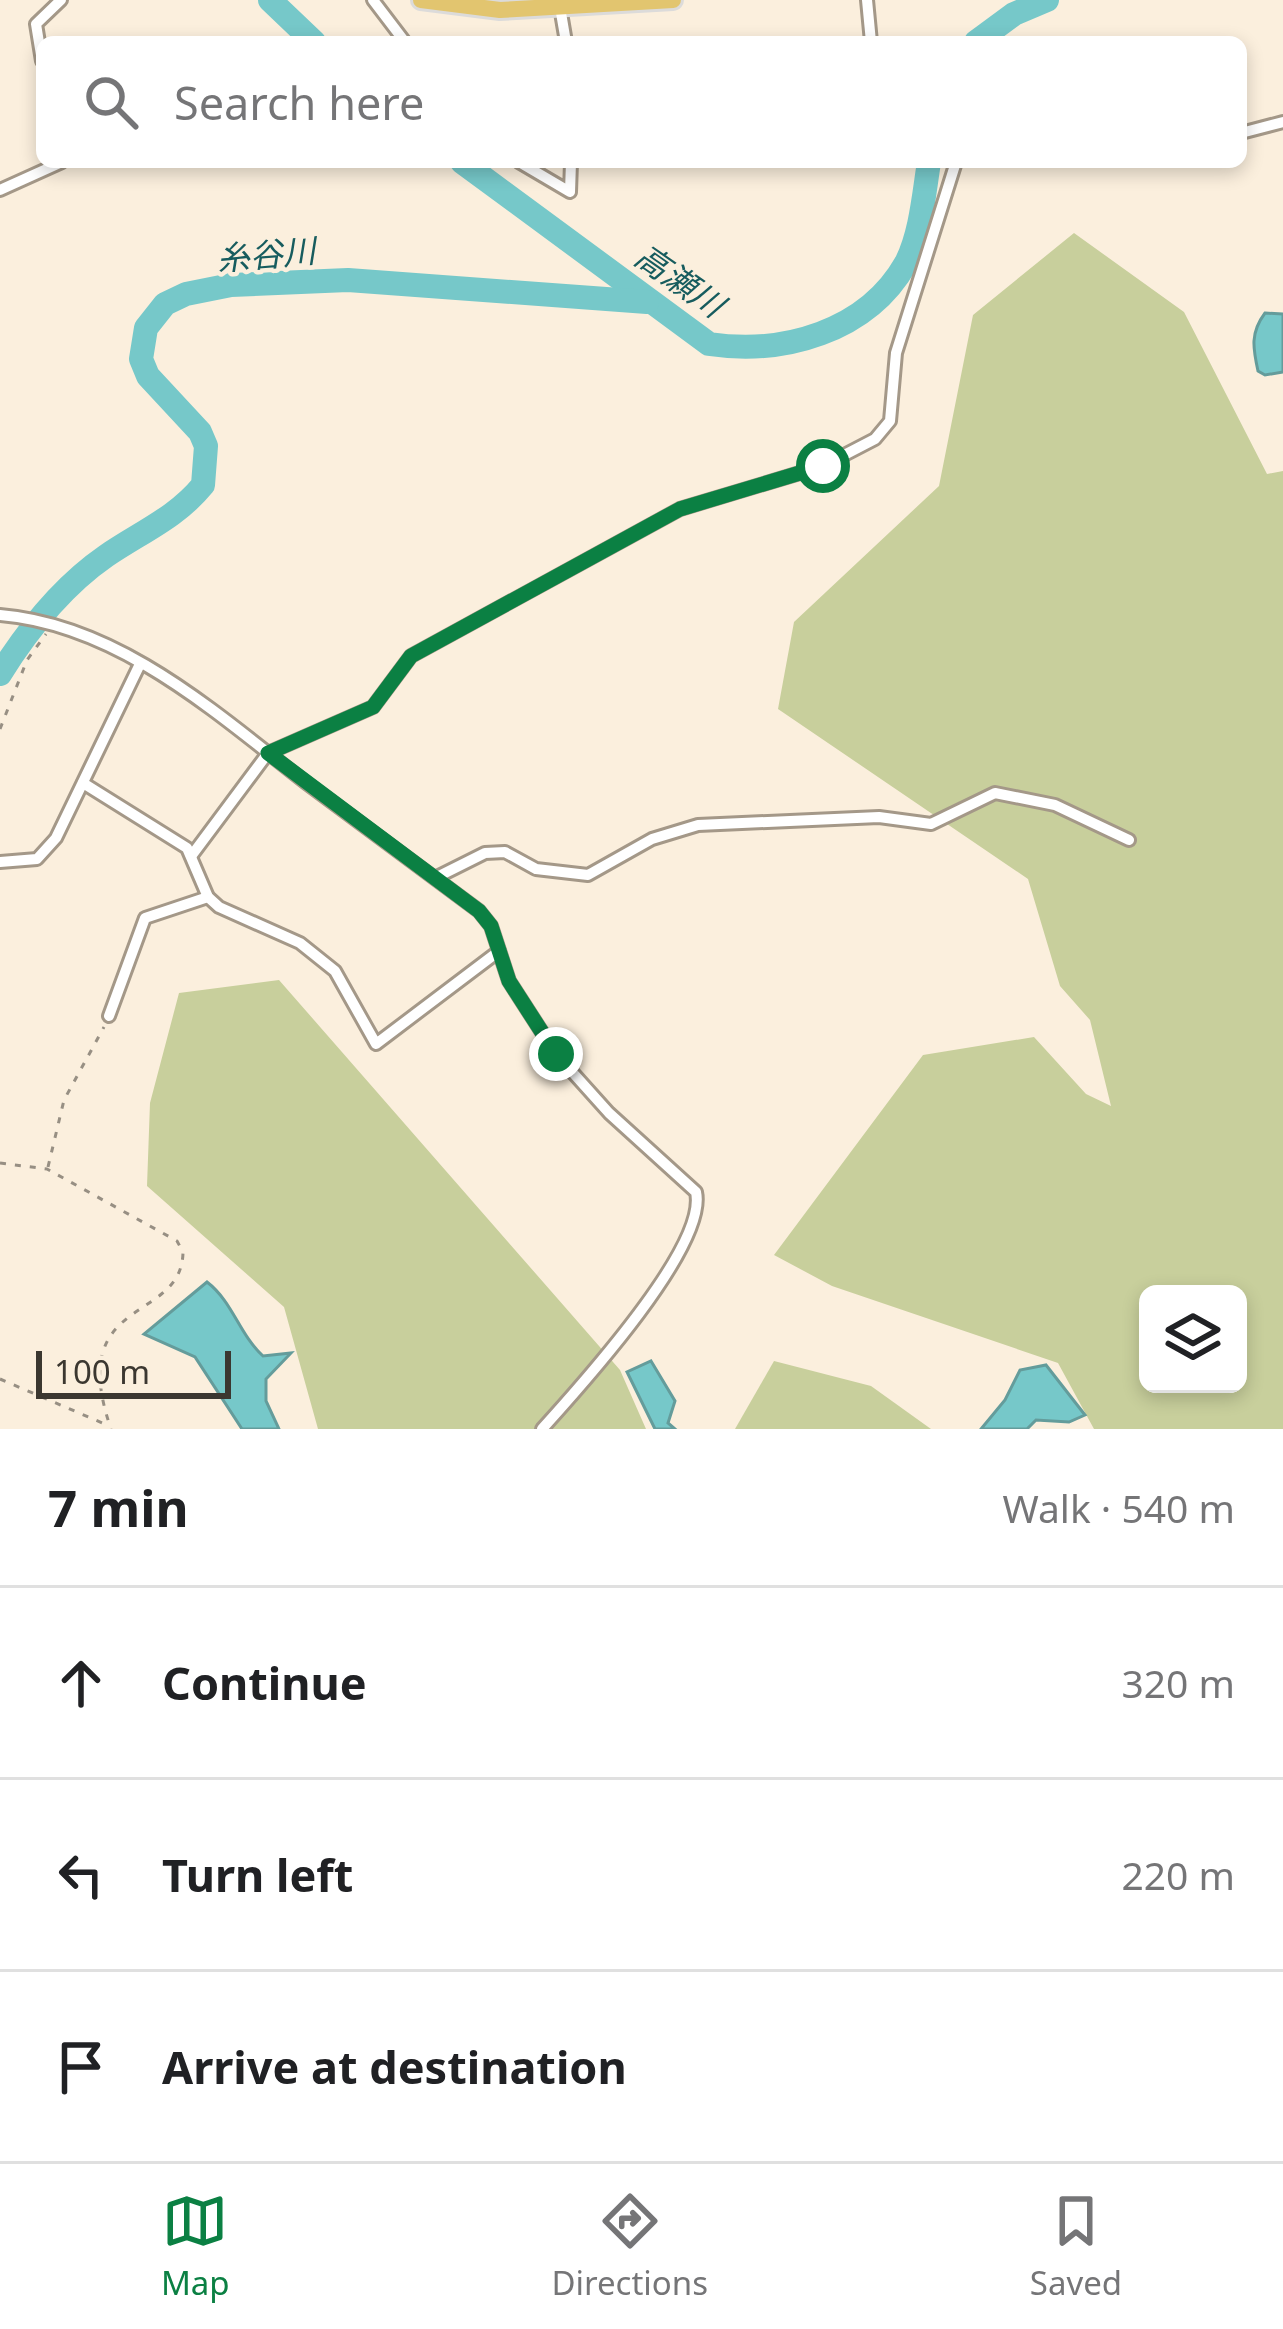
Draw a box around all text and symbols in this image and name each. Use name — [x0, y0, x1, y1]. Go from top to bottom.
search box — [36, 36, 1247, 168]
icon: search — [78, 69, 144, 135]
text: Search here — [174, 72, 424, 133]
water label: 糸谷川 — [215, 227, 320, 281]
water label: 高瀬川 — [627, 233, 736, 329]
route start — [796, 439, 850, 493]
route end — [529, 1027, 583, 1081]
map controls — [1139, 1285, 1247, 1393]
button: layers — [1139, 1285, 1247, 1393]
scale bar — [36, 1345, 231, 1398]
text: 100 m — [54, 1349, 150, 1394]
text: 7 min — [48, 1472, 189, 1542]
text: Walk · 540 m — [1002, 1481, 1235, 1534]
icon: ahead — [48, 1650, 114, 1716]
text: Continue — [162, 1652, 367, 1713]
text: 320 m — [1121, 1656, 1235, 1709]
icon: left — [48, 1842, 114, 1908]
text: Turn left — [162, 1844, 353, 1905]
text: 220 m — [1121, 1848, 1235, 1901]
icon: arrive — [48, 2034, 114, 2100]
text: Arrive at destination — [162, 2036, 627, 2097]
tab: Map — [161, 2188, 230, 2305]
tab: Directions — [551, 2188, 708, 2305]
tab: Saved — [1030, 2188, 1122, 2305]

